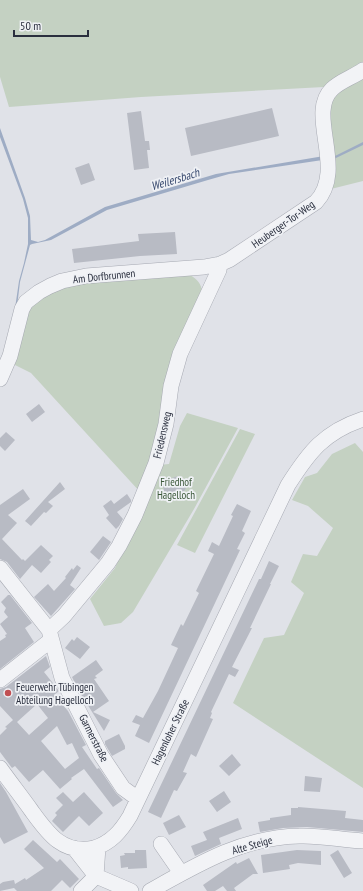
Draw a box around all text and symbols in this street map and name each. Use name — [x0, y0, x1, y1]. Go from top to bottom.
scale bar — [14, 12, 88, 38]
text: 50 m — [20, 18, 41, 33]
water label: Weilersbach — [149, 164, 202, 193]
street label: Heuberger-Tor-Weg — [249, 197, 317, 251]
street label: Am Dorfbrunnen — [72, 266, 136, 286]
street label: Friedensweg — [150, 410, 174, 460]
park label: Friedhof Hagelloch — [157, 475, 195, 502]
place label: Feuerwehr Tübingen Abteilung Hagelloch — [16, 680, 94, 707]
marker: Feuerwehr Tübingen Abteilung Hagelloch — [3, 688, 13, 698]
street label: Hagenloher Straße — [148, 696, 192, 767]
street label: Garmerstraße — [76, 712, 112, 765]
street label: Alte Steige — [230, 832, 274, 857]

